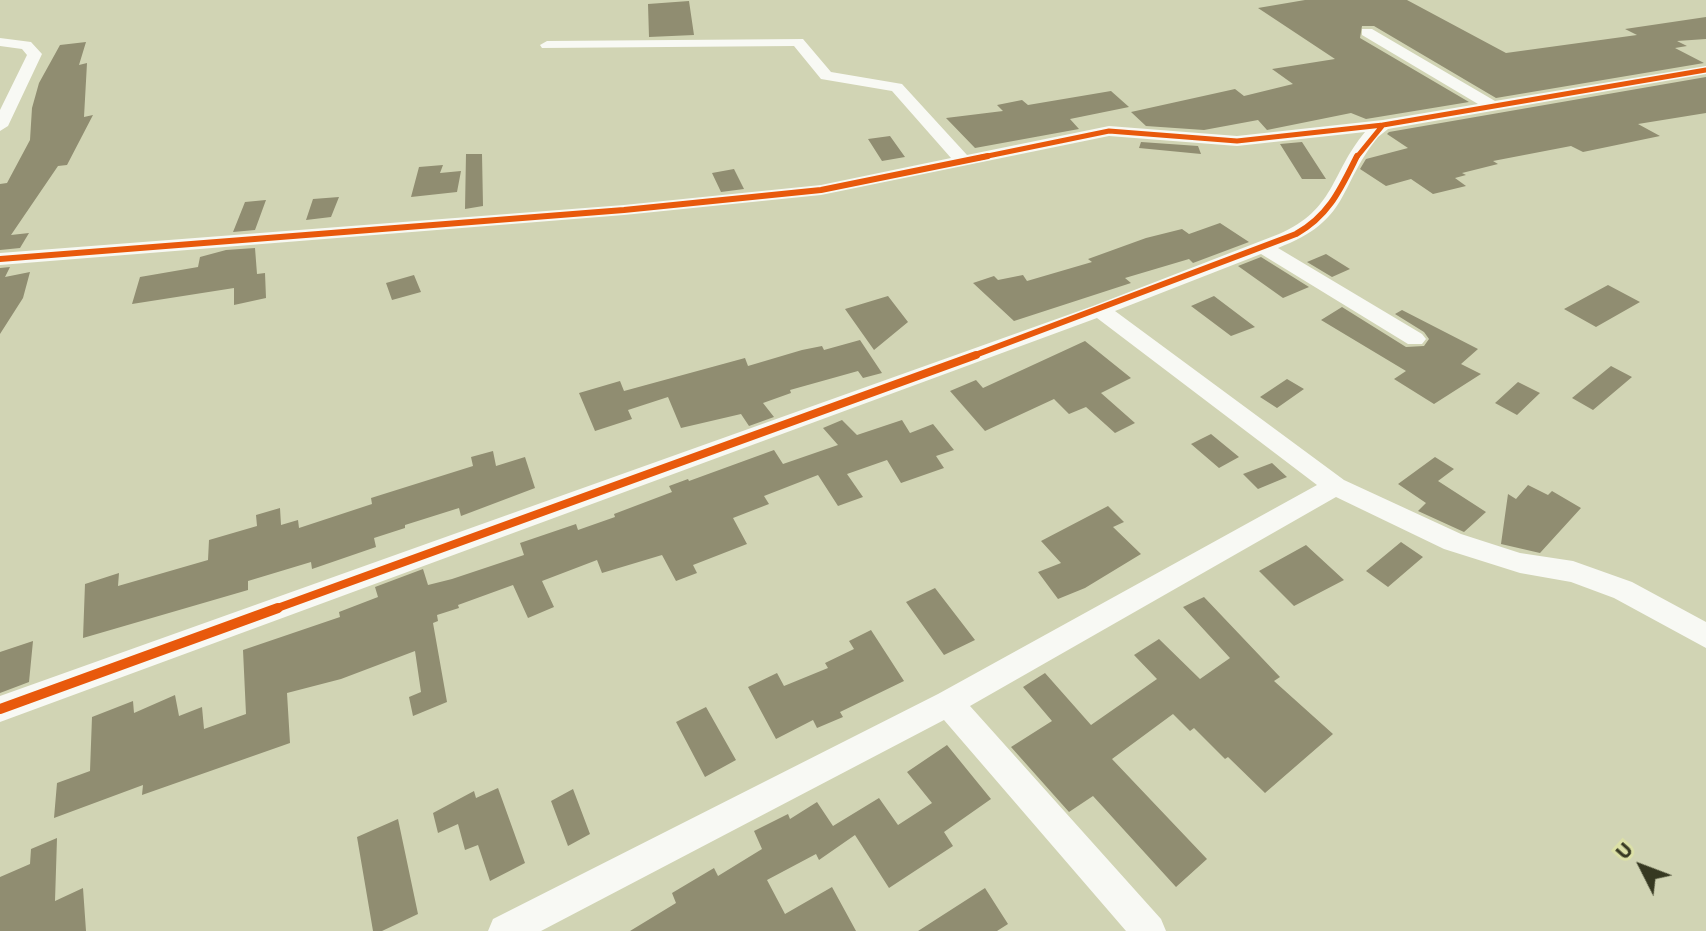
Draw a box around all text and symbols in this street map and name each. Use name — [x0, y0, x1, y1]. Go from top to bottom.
north arrow — [1602, 827, 1682, 907]
text: U — [1607, 835, 1641, 867]

